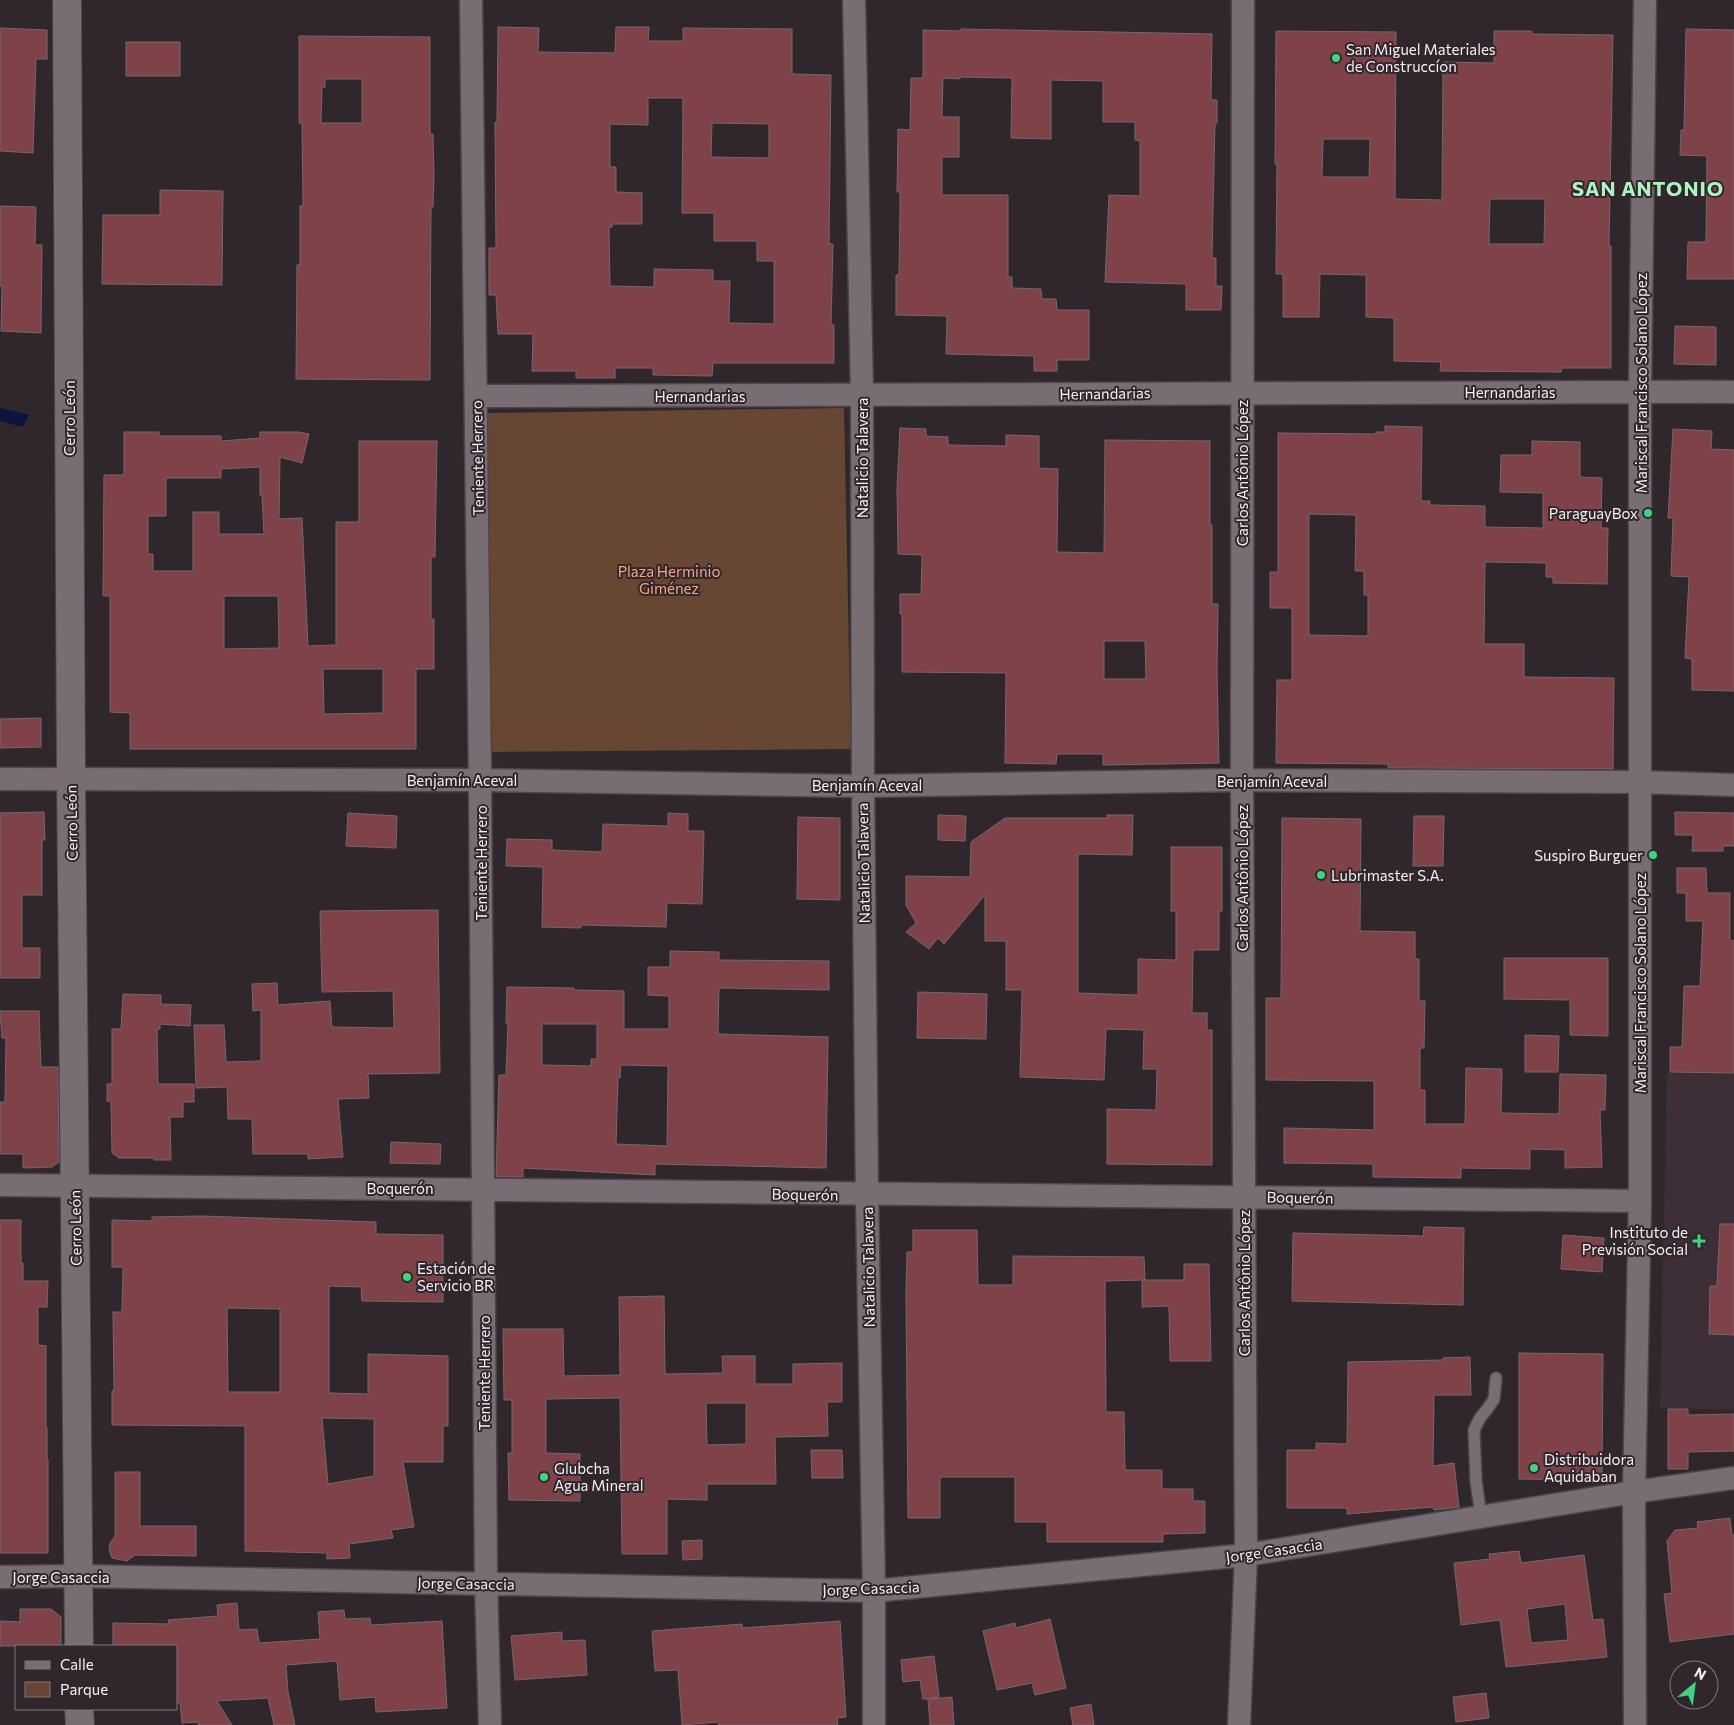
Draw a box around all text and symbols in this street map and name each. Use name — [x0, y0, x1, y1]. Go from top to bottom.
place label: San Miguel Materiales de Construccíon — [1346, 40, 1496, 75]
marker: San Miguel Materiales de Construccíon — [1330, 52, 1342, 64]
district label: SAN ANTONIO — [1572, 176, 1724, 200]
street label: Mariscal Francisco Solano López — [1632, 273, 1650, 493]
street label: Cerro León — [60, 380, 78, 456]
street label: Hernandarias — [1059, 383, 1151, 403]
street label: Hernandarias — [1464, 383, 1556, 401]
street label: Hernandarias — [654, 387, 746, 405]
street label: Natalicio Talavera — [853, 398, 871, 518]
street label: Teniente Herrero — [467, 400, 487, 516]
street label: Carlos Antônio López — [1233, 400, 1251, 546]
place label: ParaguayBox — [1549, 504, 1638, 522]
marker: ParaguayBox — [1642, 507, 1654, 519]
park label: Plaza Herminio Giménez — [618, 562, 720, 597]
street label: Benjamín Aceval — [407, 771, 517, 789]
street label: Benjamín Aceval — [1217, 772, 1327, 790]
street label: Benjamín Aceval — [812, 776, 922, 794]
street label: Cerro León — [61, 785, 81, 861]
street label: Natalicio Talavera — [853, 803, 873, 923]
street label: Teniente Herrero — [472, 805, 490, 921]
street label: Carlos Antônio López — [1233, 805, 1251, 951]
place label: Suspiro Burguer — [1534, 846, 1643, 864]
marker: Suspiro Burguer — [1647, 849, 1659, 861]
place label: Lubrimaster S.A. — [1331, 866, 1443, 884]
marker: Lubrimaster S.A. — [1315, 869, 1327, 881]
street label: Mariscal Francisco Solano López — [1631, 873, 1649, 1093]
street label: Boquerón — [367, 1179, 434, 1197]
street label: Boquerón — [771, 1184, 839, 1204]
street label: Boquerón — [1266, 1187, 1334, 1207]
street label: Cerro León — [65, 1190, 85, 1266]
street label: Natalicio Talavera — [858, 1207, 878, 1327]
street label: Carlos Antônio López — [1235, 1210, 1253, 1356]
place label: Instituto de Previsión Social — [1582, 1223, 1688, 1258]
marker: Instituto de Previsión Social — [1692, 1234, 1706, 1248]
place label: Estación de Servicio BR — [417, 1259, 495, 1294]
marker: Estación de Servicio BR — [401, 1271, 413, 1283]
street label: Teniente Herrero — [475, 1315, 493, 1431]
place label: Distribuidora Aquidaban — [1544, 1450, 1634, 1485]
place label: Glubcha Agua Mineral — [554, 1459, 643, 1494]
marker: Distribuidora Aquidaban — [1528, 1462, 1540, 1474]
marker: Glubcha Agua Mineral — [538, 1471, 550, 1483]
street label: Jorge Casaccia — [1225, 1534, 1323, 1566]
street label: Jorge Casaccia — [12, 1568, 110, 1586]
street label: Jorge Casaccia — [417, 1573, 515, 1593]
street label: Jorge Casaccia — [822, 1577, 920, 1599]
legend — [15, 1645, 178, 1710]
text: Calle — [60, 1655, 94, 1673]
north arrow — [1669, 1660, 1719, 1710]
text: N — [1692, 1663, 1709, 1683]
text: Parque — [60, 1680, 108, 1698]

